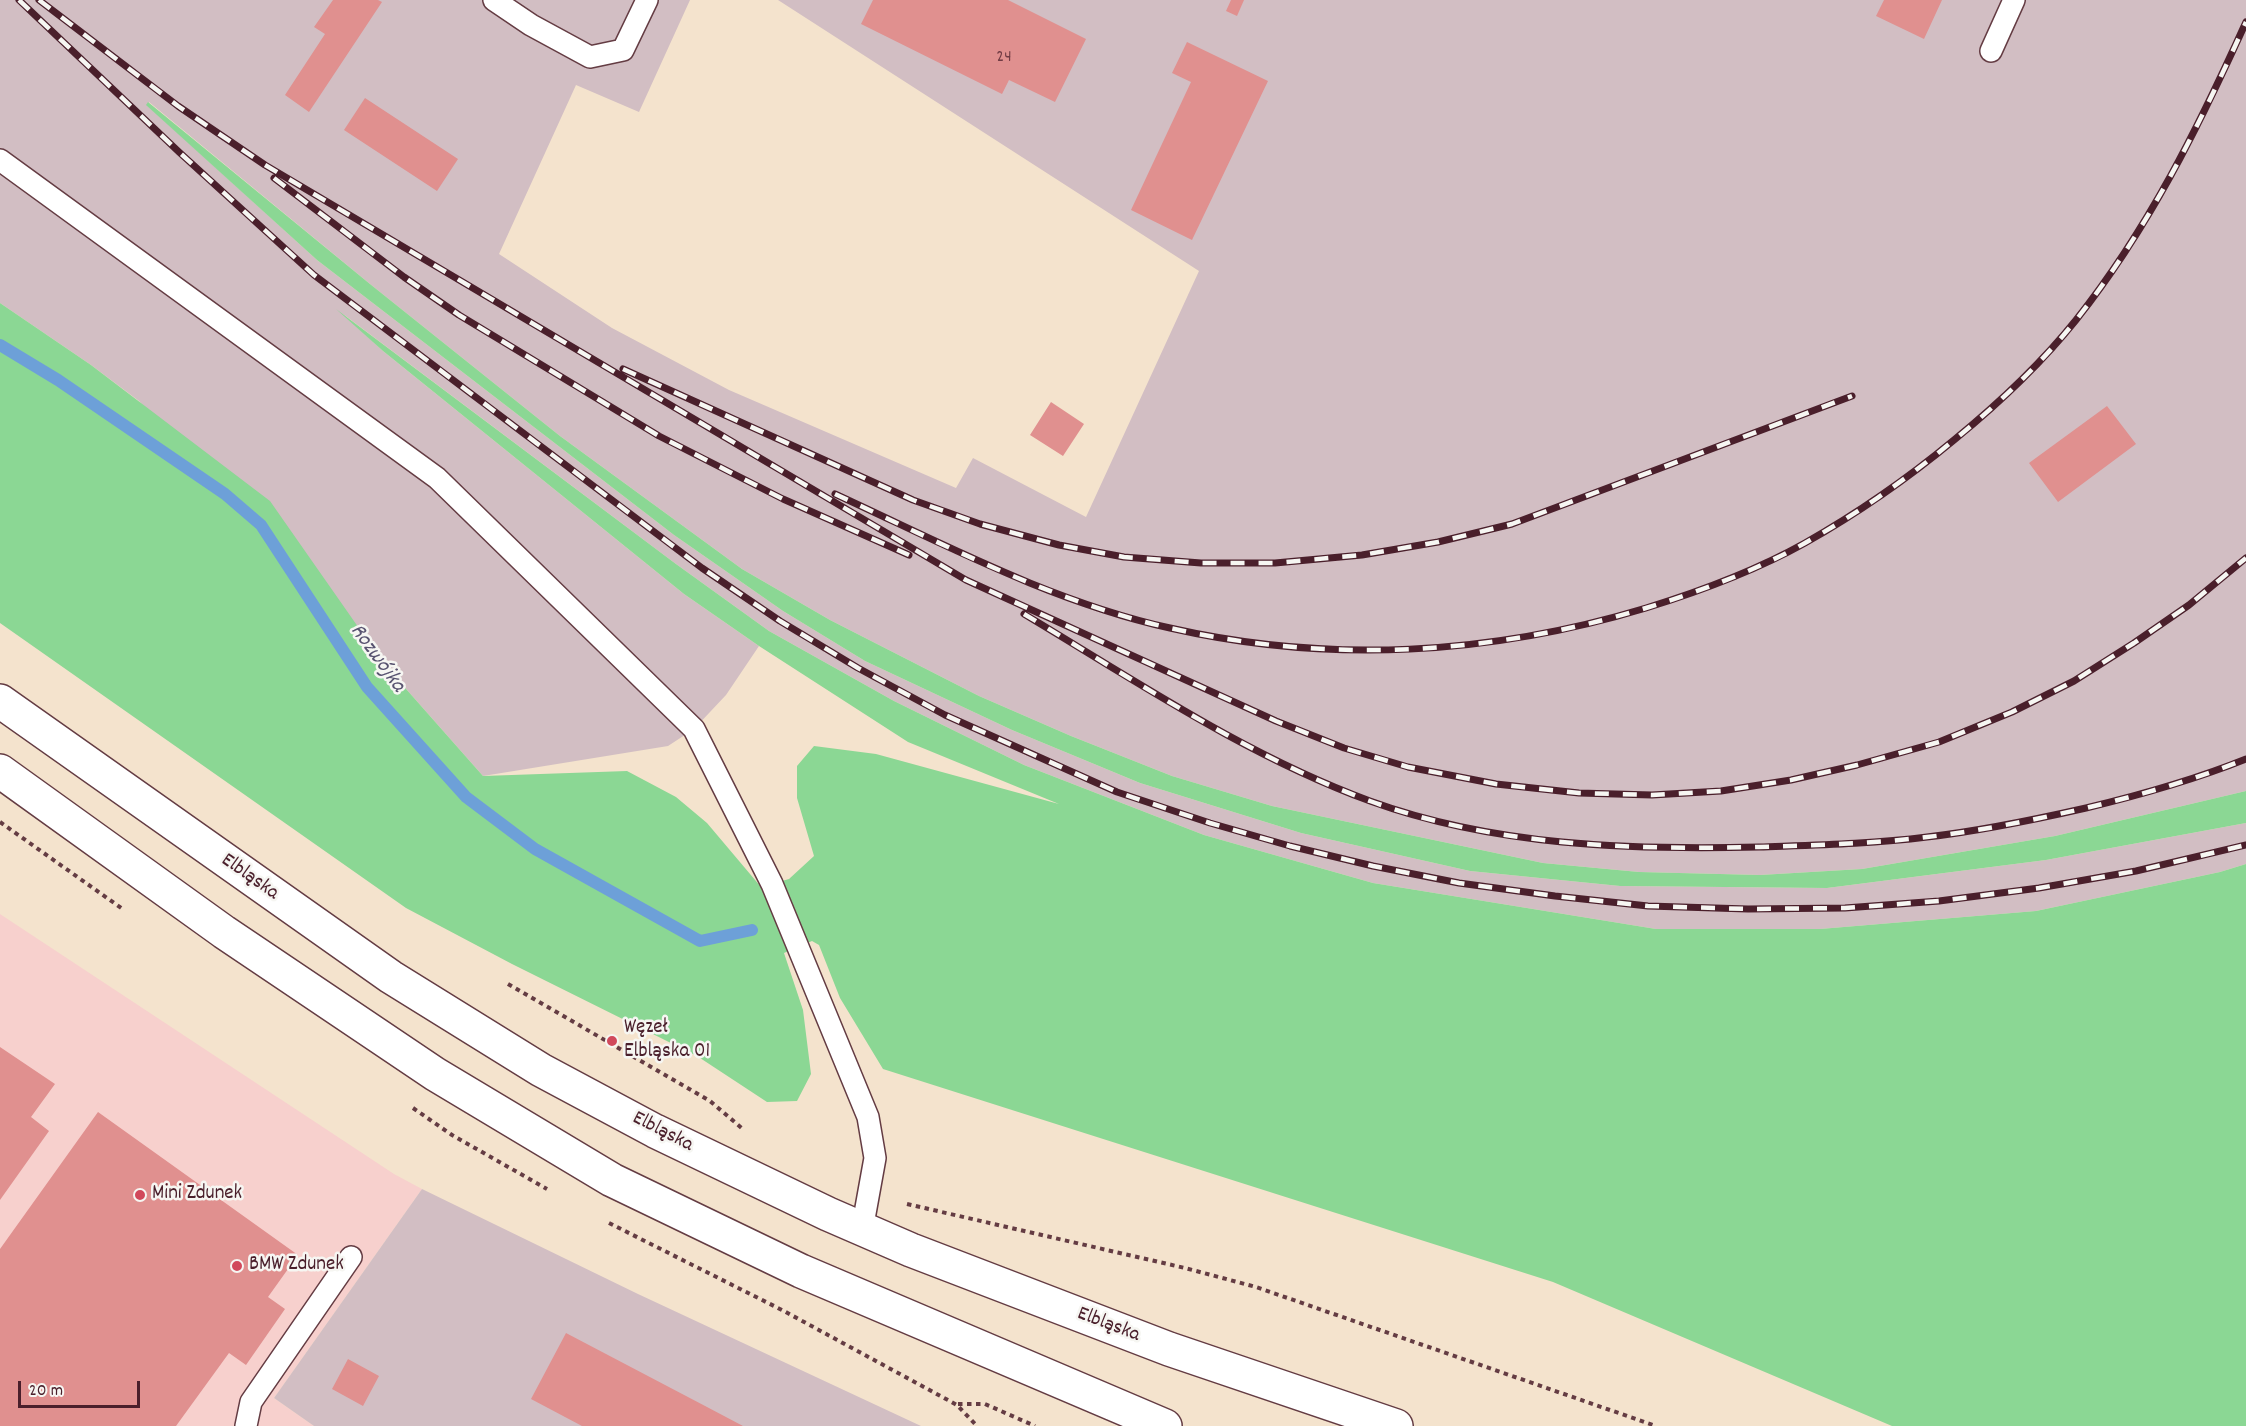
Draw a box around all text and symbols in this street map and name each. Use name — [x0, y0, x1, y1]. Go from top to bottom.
house number: 24 — [996, 48, 1012, 70]
water label: Rozwójka — [342, 620, 410, 698]
street label: Elbląska — [215, 849, 283, 907]
place label: Węzeł Elbląska 01 — [624, 1016, 710, 1066]
marker: Węzeł Elbląska 01 — [605, 1034, 619, 1048]
street label: Elbląska — [627, 1107, 697, 1159]
place label: Mini Zdunek — [152, 1182, 242, 1208]
marker: Mini Zdunek — [133, 1188, 147, 1202]
place label: BMW Zdunek — [249, 1253, 344, 1279]
marker: BMW Zdunek — [230, 1259, 244, 1273]
street label: Elbląska — [1073, 1303, 1143, 1349]
scale bar — [21, 1369, 142, 1407]
text: 20 m — [29, 1379, 63, 1404]

